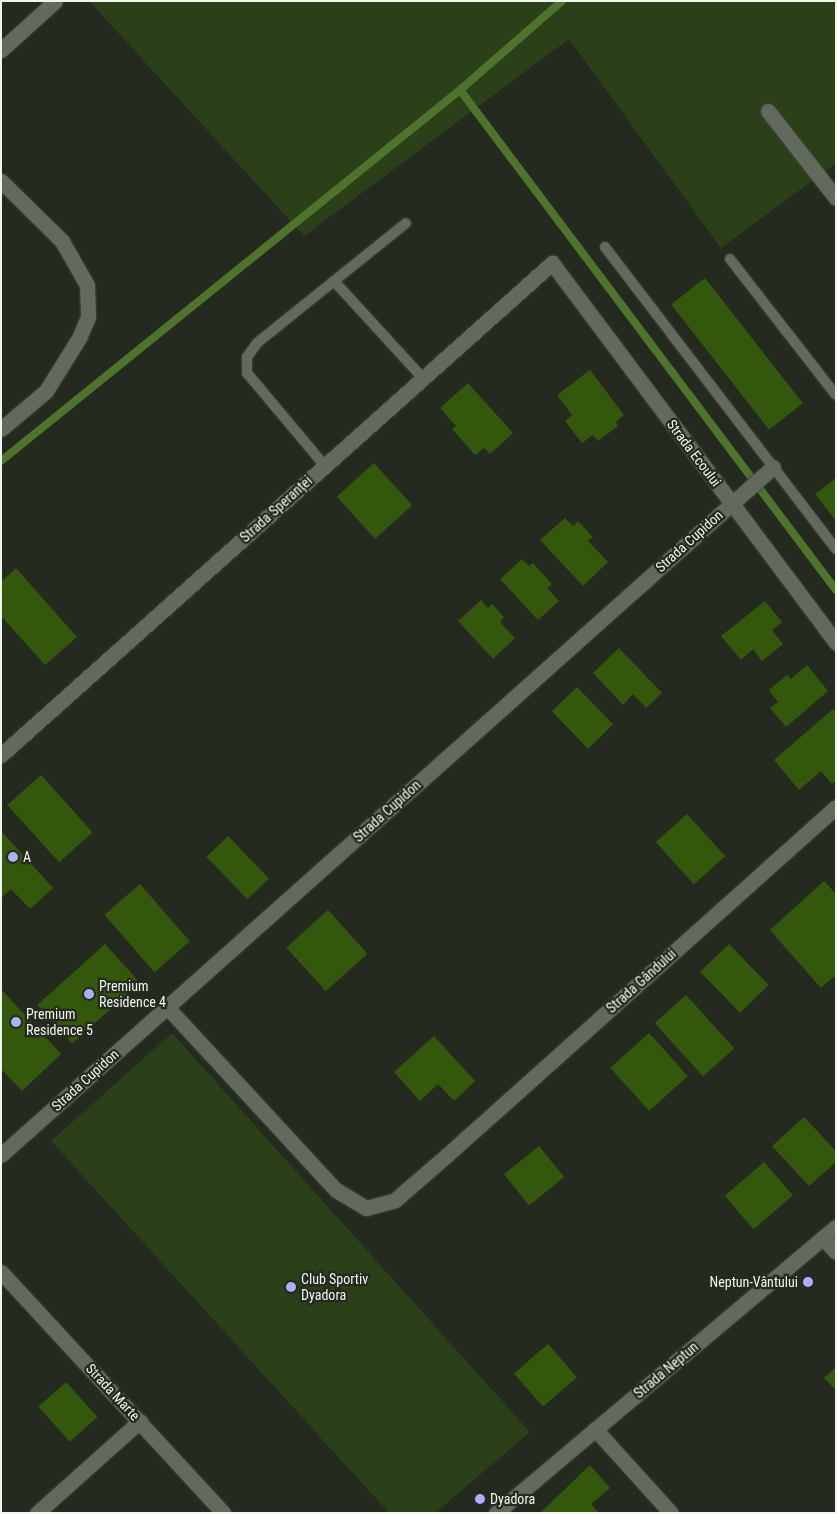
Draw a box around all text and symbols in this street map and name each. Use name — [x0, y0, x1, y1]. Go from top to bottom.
street label: Strada Ecoului — [663, 416, 725, 490]
street label: Strada Speranței — [237, 472, 315, 546]
street label: Strada Cupidon — [652, 506, 726, 576]
street label: Strada Cupidon — [350, 776, 424, 846]
place label: A — [23, 849, 31, 865]
marker: A — [7, 851, 19, 863]
street label: Strada Gândului — [603, 945, 679, 1017]
place label: Premium Residence 4 — [99, 978, 166, 1010]
marker: Premium Residence 4 — [83, 988, 95, 1000]
place label: Premium Residence 5 — [26, 1006, 93, 1038]
marker: Premium Residence 5 — [10, 1016, 22, 1028]
street label: Strada Cupidon — [48, 1045, 122, 1115]
place label: Club Sportiv Dyadora — [301, 1271, 368, 1304]
place label: Neptun-Vântului — [710, 1274, 798, 1290]
marker: Neptun-Vântului — [802, 1276, 814, 1288]
marker: Club Sportiv Dyadora — [285, 1281, 297, 1293]
street label: Strada Neptun — [630, 1338, 702, 1402]
street label: Strada Marte — [82, 1360, 144, 1424]
place label: Dyadora — [490, 1491, 535, 1507]
marker: Dyadora — [474, 1493, 486, 1505]

